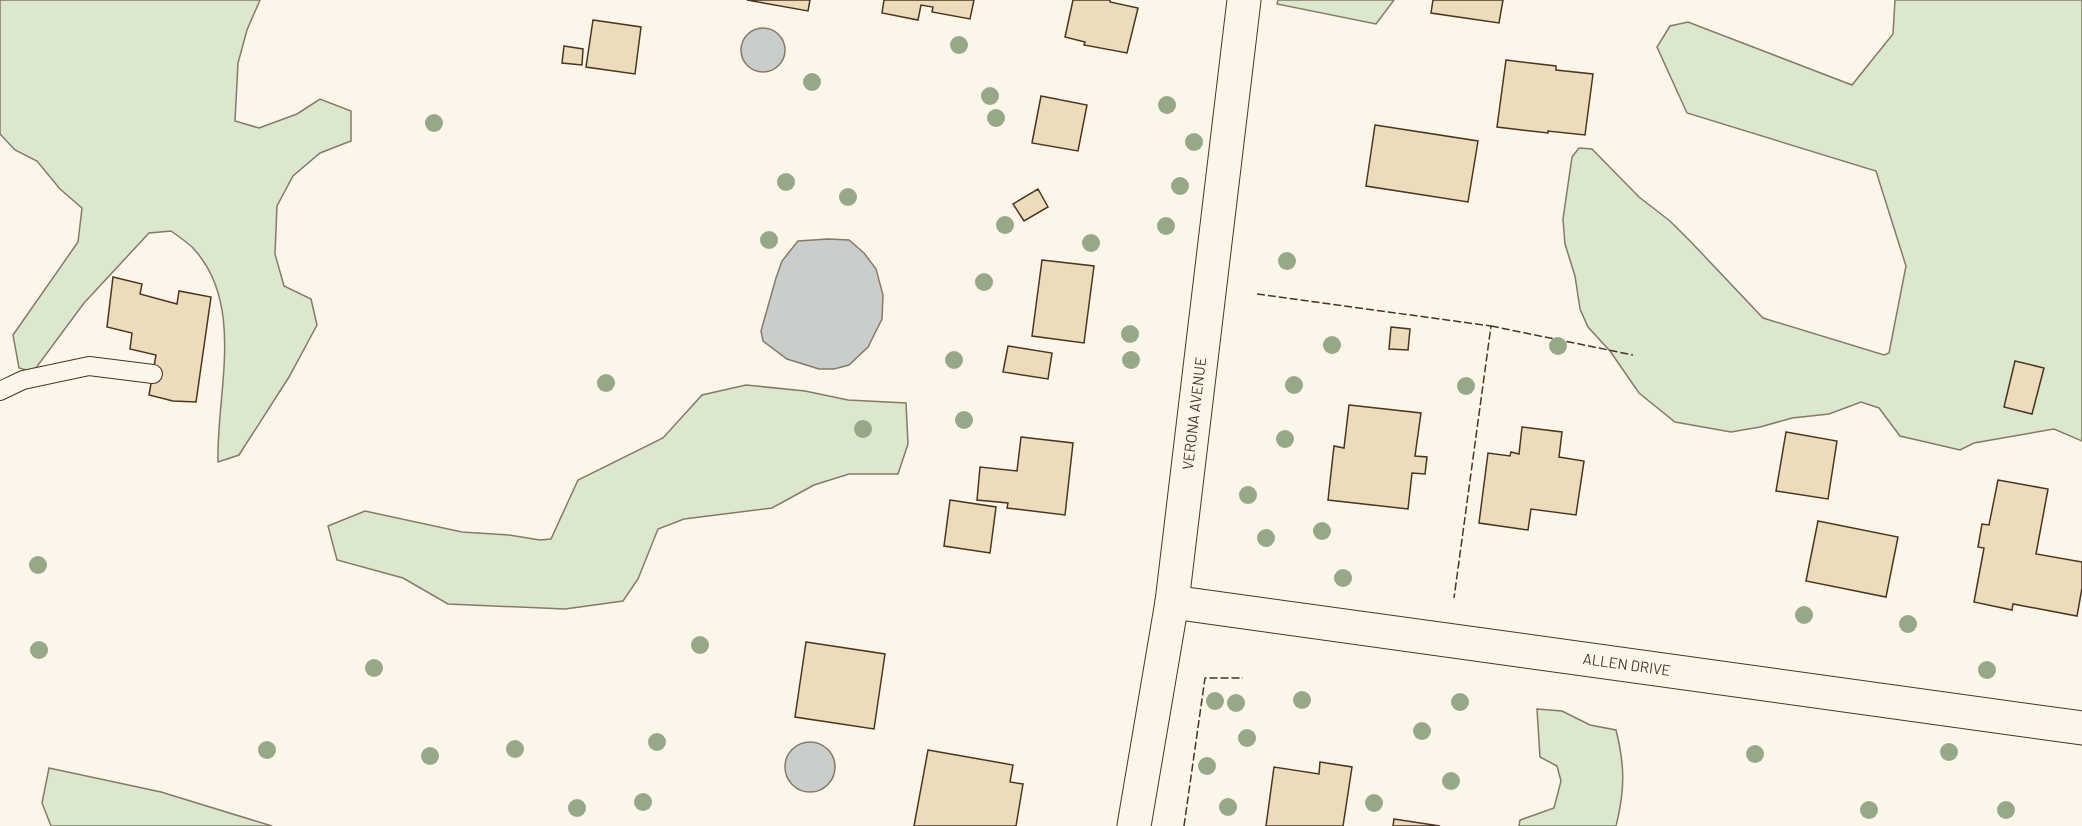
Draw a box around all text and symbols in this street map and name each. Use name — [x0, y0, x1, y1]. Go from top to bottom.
street label: VERONA AVENUE — [1178, 356, 1209, 471]
street label: ALLEN DRIVE — [1582, 649, 1672, 679]

